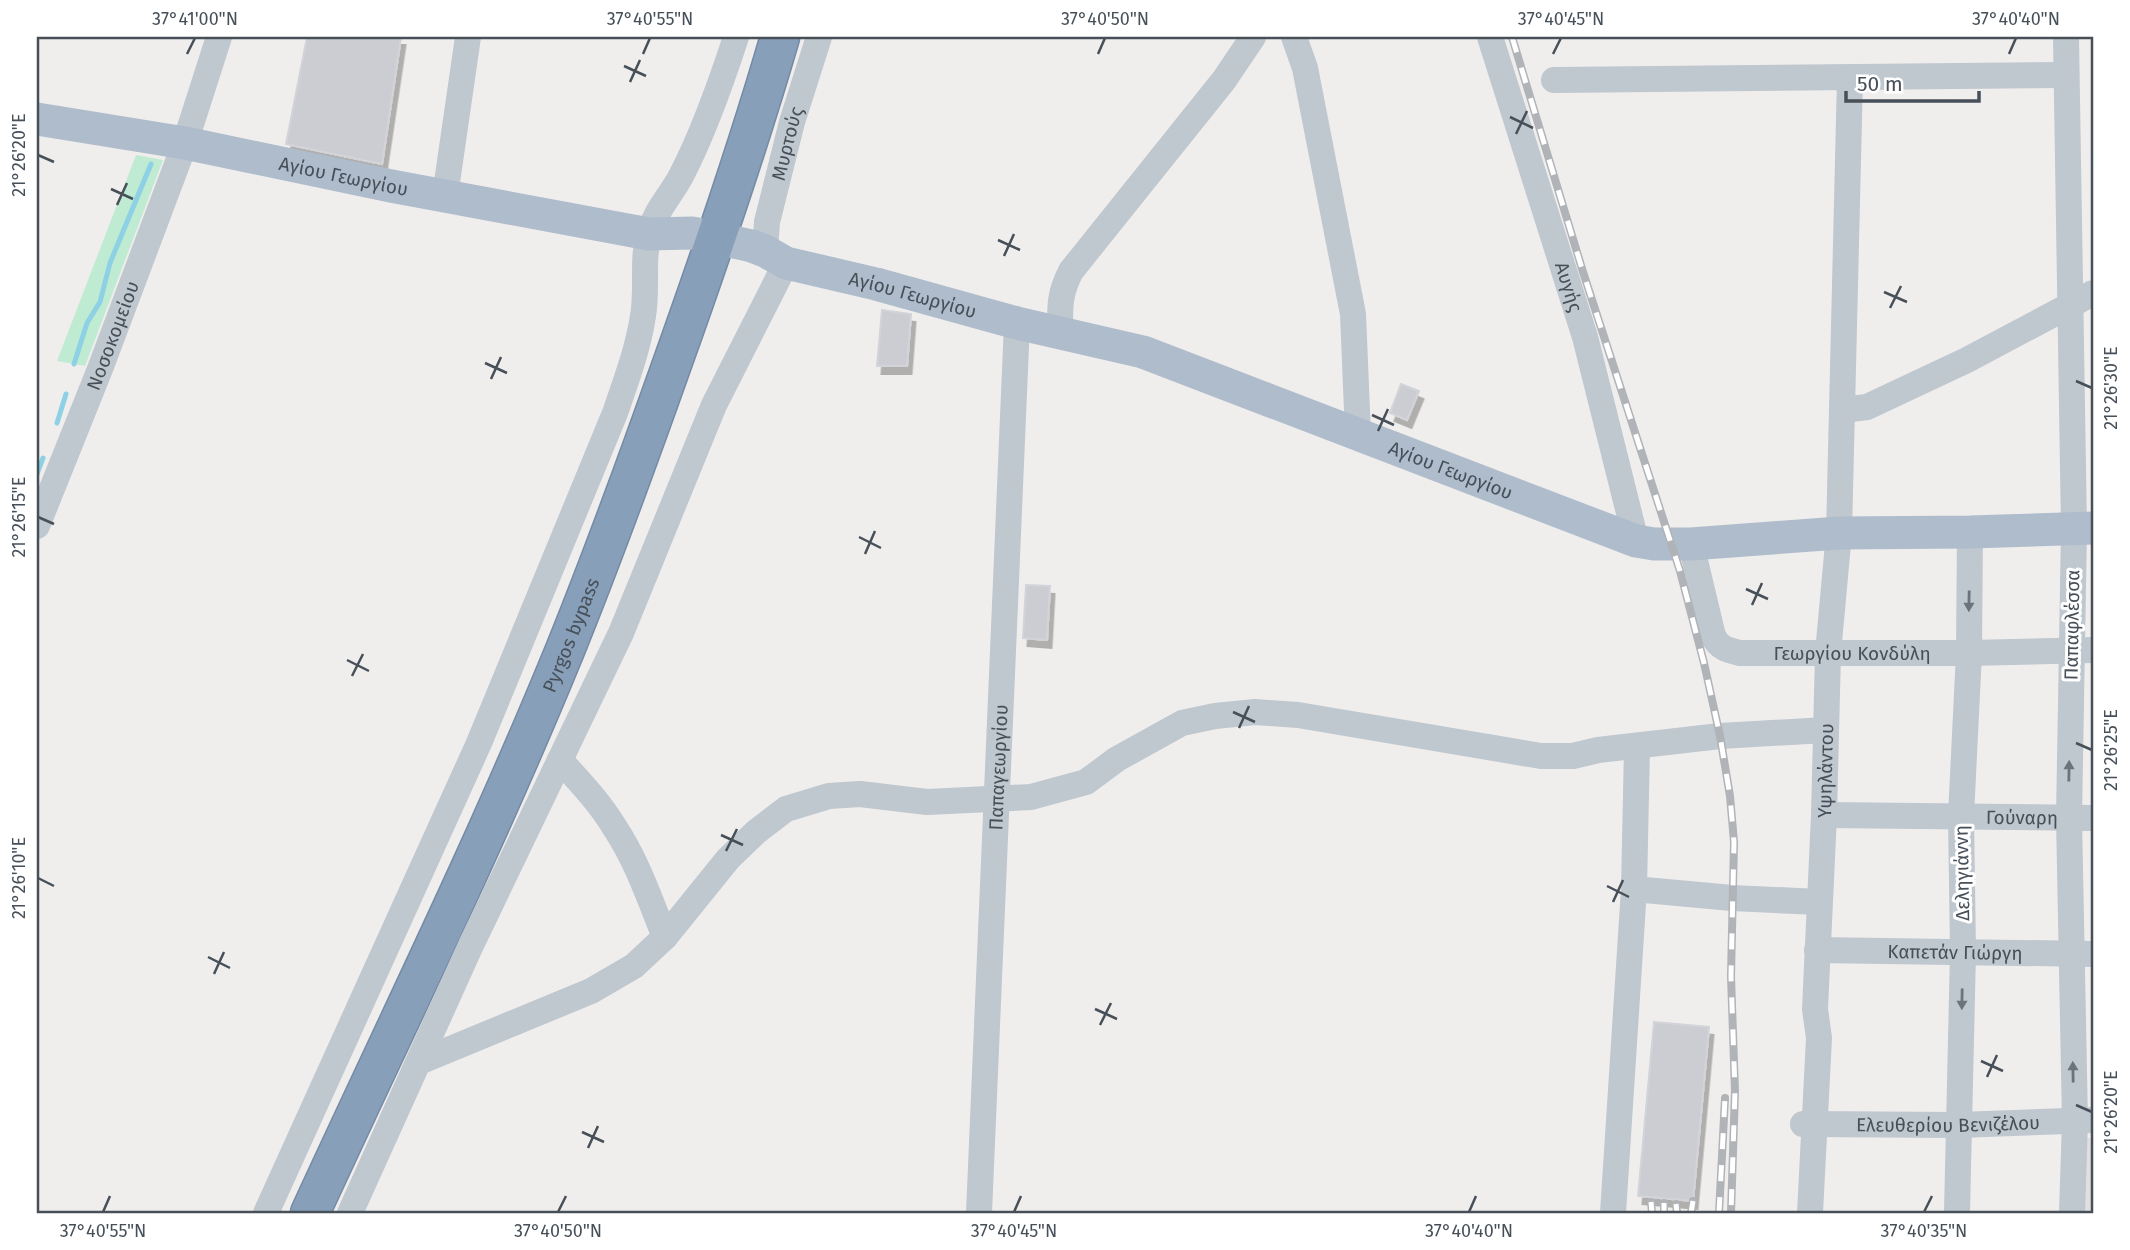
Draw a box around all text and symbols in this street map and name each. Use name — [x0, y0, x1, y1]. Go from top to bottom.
text: 37°41'00"N — [152, 8, 238, 30]
text: 37°40'55"N — [607, 8, 693, 30]
text: 37°40'50"N — [1061, 8, 1149, 30]
text: 37°40'45"N — [1518, 8, 1604, 30]
text: 37°40'40"N — [1972, 8, 2060, 30]
scale bar — [1846, 60, 1980, 104]
text: 50 m — [1857, 71, 1903, 97]
street label: Μυρτούς — [766, 104, 808, 183]
text: 21°26'20"E — [8, 113, 30, 197]
street label: Αγίου Γεωργίου — [277, 151, 410, 200]
street label: Αυγής — [1550, 259, 1588, 315]
street label: Αγίου Γεωργίου — [847, 267, 979, 323]
street label: Νοσοκομείου — [81, 278, 144, 393]
text: 21°26'30"E — [2100, 346, 2122, 430]
street label: Αγίου Γεωργίου — [1386, 436, 1516, 504]
text: 21°26'15"E — [8, 477, 30, 557]
street label: Παπαφλέσσα — [2060, 569, 2084, 681]
street label: Pyrgos bypass — [537, 575, 604, 696]
one-way arrow — [1963, 590, 1975, 612]
street label: Γεωργίου Κονδύλη — [1774, 642, 1931, 665]
street label: Παπαγεωργίου — [984, 704, 1012, 831]
text: 21°26'25"E — [2100, 709, 2122, 791]
street label: Υψηλάντου — [1812, 723, 1838, 818]
one-way arrow — [2064, 759, 2075, 781]
street label: Γούναρη — [1986, 805, 2058, 829]
street label: Δεληγιάννη — [1950, 825, 1974, 921]
text: 21°26'10"E — [8, 837, 30, 919]
street label: Καπετάν Γιώργη — [1887, 940, 2023, 964]
one-way arrow — [1956, 989, 1968, 1011]
one-way arrow — [2068, 1060, 2079, 1082]
text: 21°26'20"E — [2100, 1070, 2122, 1154]
street label: Ελευθερίου Βενιζέλου — [1856, 1110, 2040, 1137]
text: 37°40'55"N — [60, 1220, 146, 1242]
text: 37°40'50"N — [514, 1220, 602, 1242]
text: 37°40'45"N — [971, 1220, 1057, 1242]
text: 37°40'40"N — [1425, 1220, 1513, 1242]
text: 37°40'35"N — [1881, 1220, 1967, 1242]

